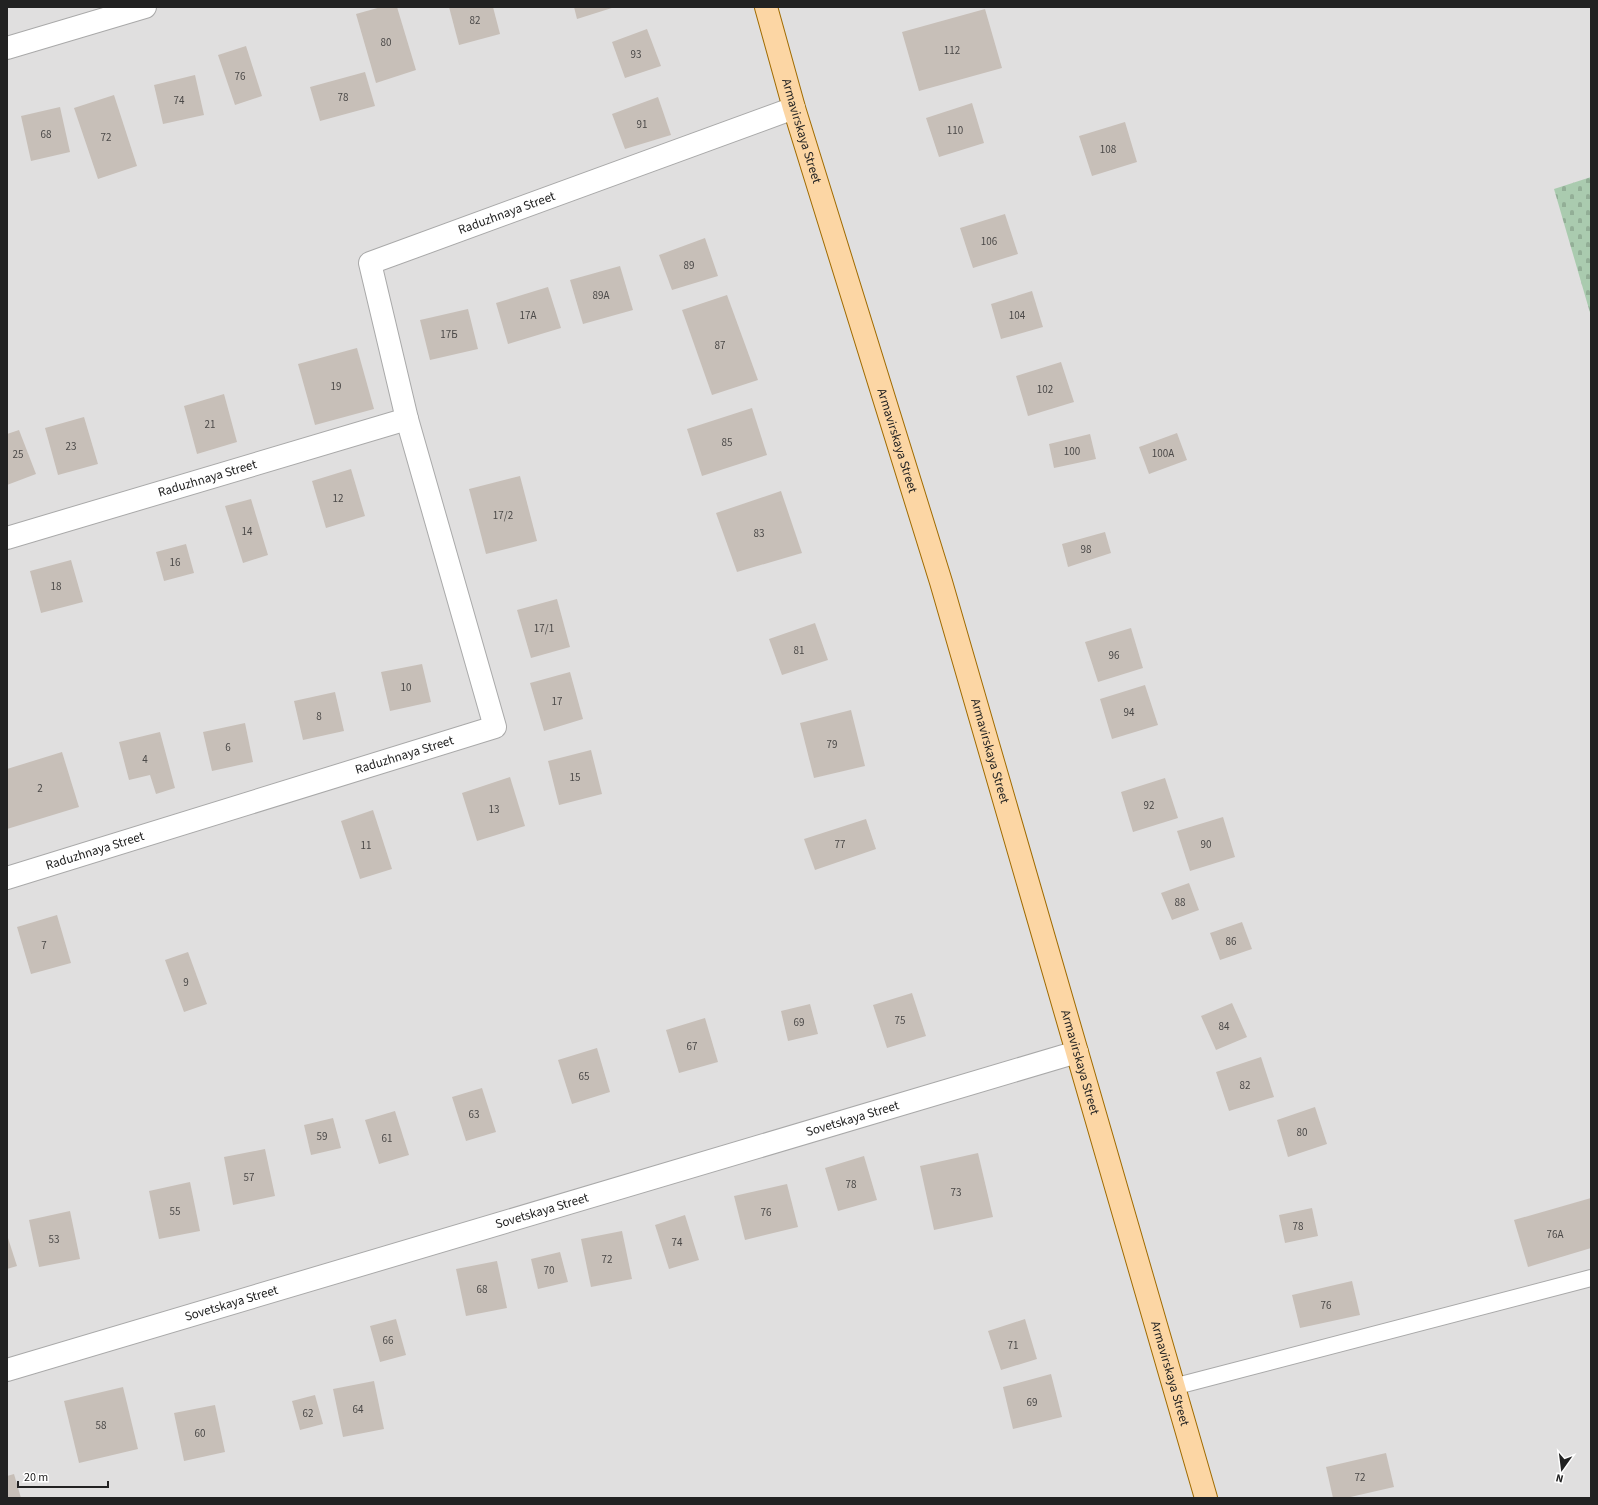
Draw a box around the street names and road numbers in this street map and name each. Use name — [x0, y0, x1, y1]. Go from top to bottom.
street label: Armavirskaya Street — [777, 77, 826, 186]
street label: Raduzhnaya Street — [456, 187, 558, 239]
street label: Armavirskaya Street — [872, 386, 922, 496]
street label: Raduzhnaya Street — [156, 455, 259, 502]
street label: Armavirskaya Street — [966, 696, 1014, 806]
street label: Raduzhnaya Street — [353, 731, 456, 779]
street label: Raduzhnaya Street — [43, 827, 147, 874]
street label: Armavirskaya Street — [1056, 1008, 1104, 1117]
street label: Sovetskaya Street — [804, 1096, 902, 1141]
street label: Sovetskaya Street — [493, 1188, 591, 1233]
street label: Sovetskaya Street — [182, 1281, 281, 1326]
street label: Armavirskaya Street — [1146, 1319, 1194, 1429]

